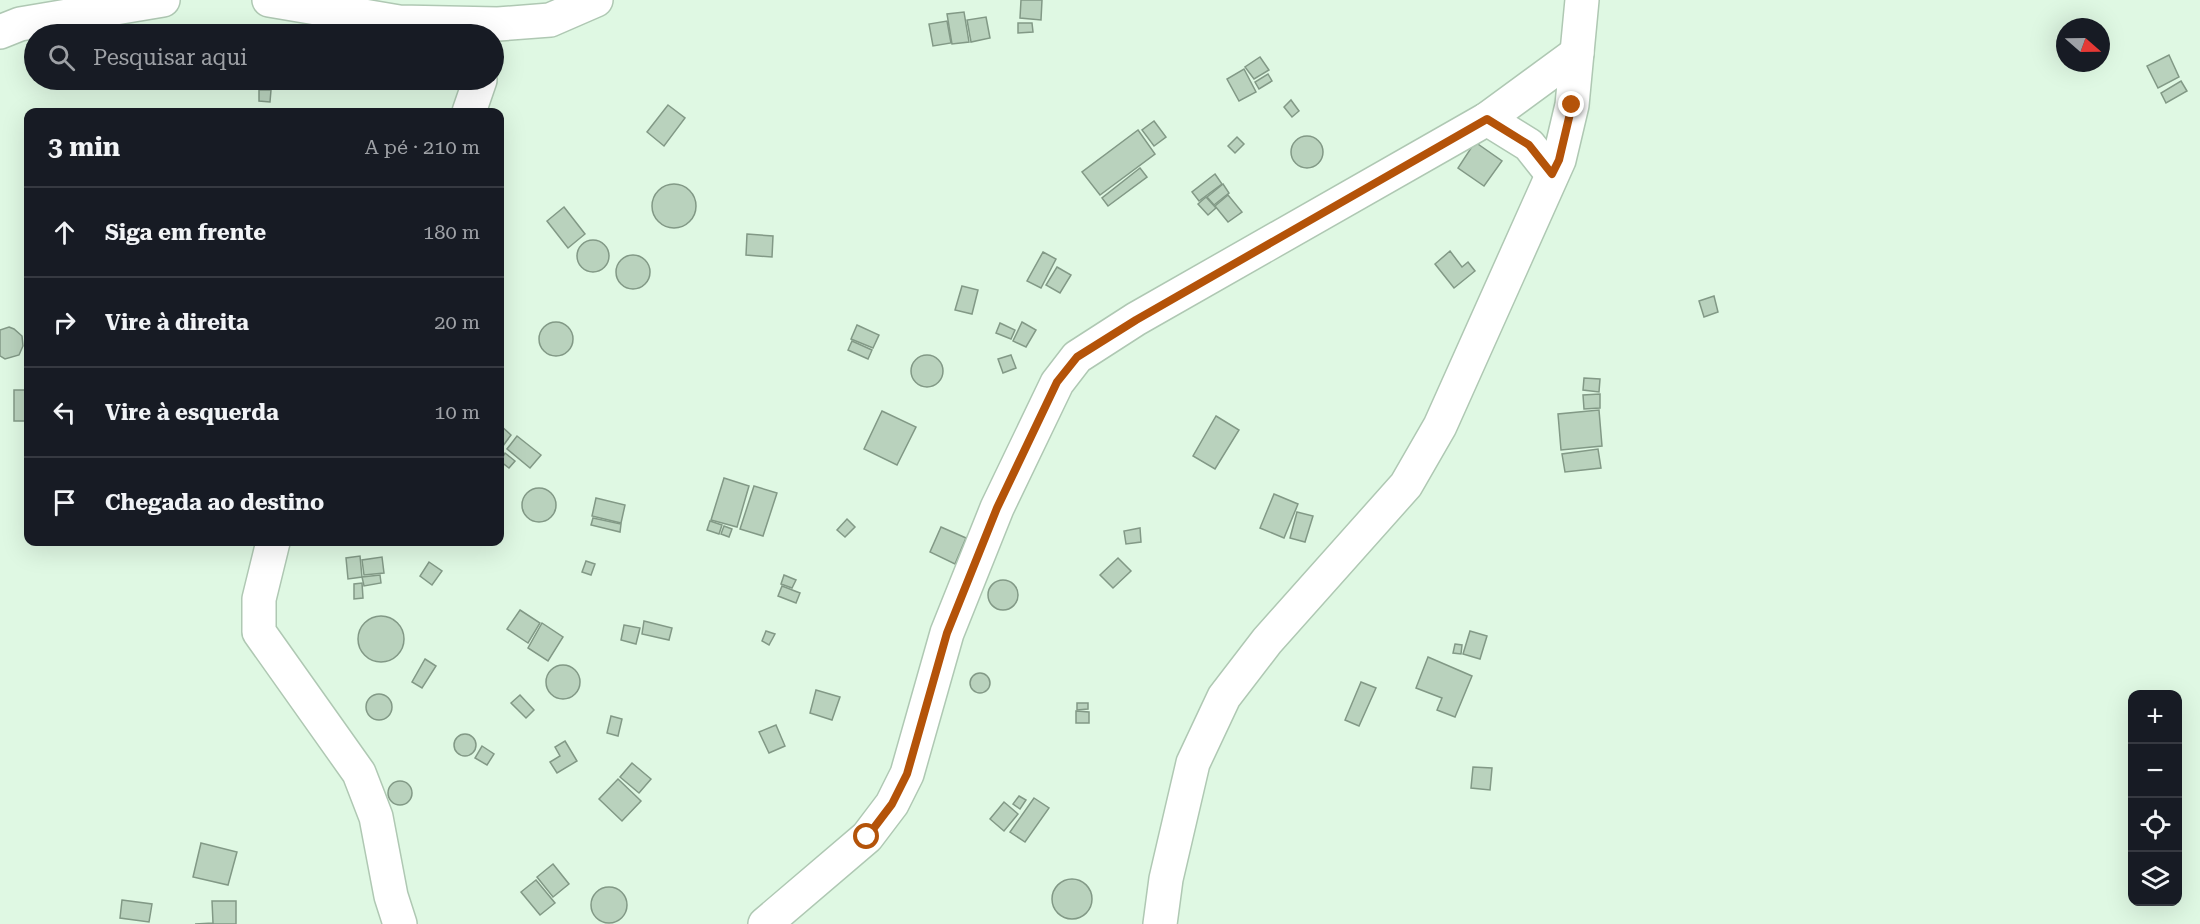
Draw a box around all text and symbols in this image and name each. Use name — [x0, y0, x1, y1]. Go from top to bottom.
north arrow — [2056, 18, 2110, 72]
search box — [24, 24, 504, 90]
icon: search — [45, 41, 78, 74]
text: Pesquisar aqui — [93, 45, 247, 70]
route end — [1558, 91, 1584, 117]
text: 3 min — [48, 132, 120, 162]
text: A pé · 210 m — [365, 135, 480, 159]
icon: ahead — [48, 216, 81, 249]
text: Siga em frente — [105, 220, 266, 245]
text: 180 m — [423, 220, 480, 244]
icon: right — [48, 306, 81, 339]
text: Vire à direita — [105, 310, 249, 335]
text: 20 m — [434, 310, 480, 334]
icon: left — [48, 396, 81, 429]
text: Vire à esquerda — [105, 400, 279, 425]
text: 10 m — [434, 400, 480, 424]
icon: arrive — [48, 486, 81, 519]
text: Chegada ao destino — [105, 490, 324, 515]
map controls — [2128, 690, 2182, 906]
button: + — [2128, 690, 2182, 744]
button: − — [2128, 744, 2182, 798]
button: locate — [2128, 798, 2182, 852]
route start — [853, 823, 879, 849]
button: layers — [2128, 852, 2182, 906]

